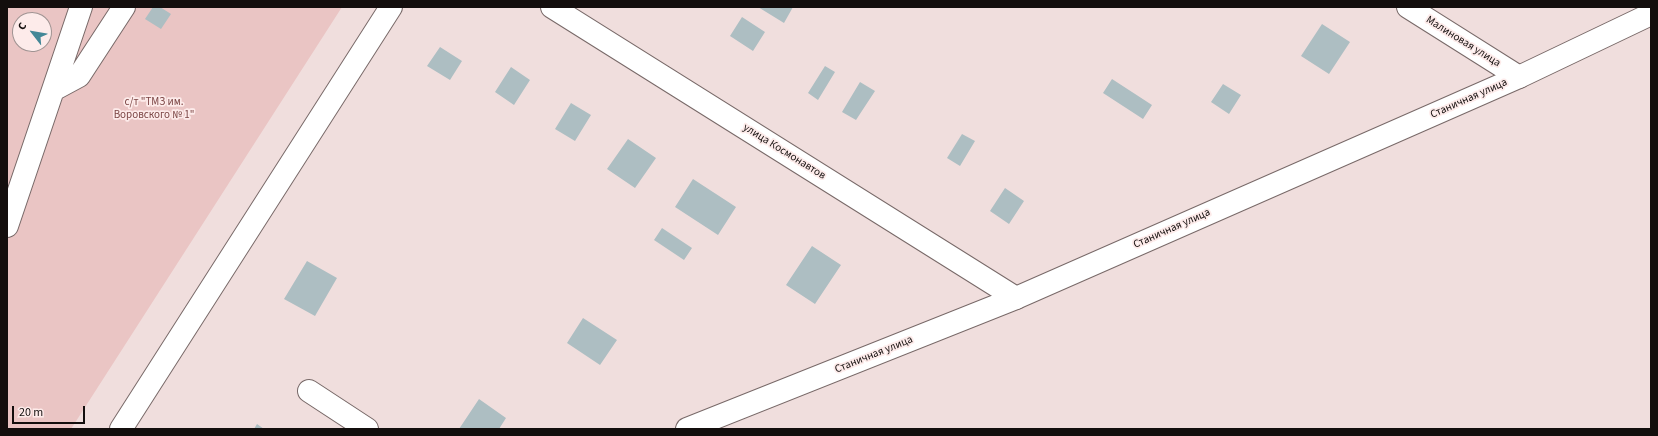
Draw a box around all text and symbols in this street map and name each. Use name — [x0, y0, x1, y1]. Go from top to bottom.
north arrow — [12, 12, 52, 52]
street label: Малиновая улица — [1423, 14, 1503, 70]
text: С — [14, 19, 30, 33]
street label: Станичная улица — [1428, 76, 1510, 122]
park label: с/т "ТМЗ им. Воровского № 1" — [114, 96, 194, 122]
street label: улица Космонавтов — [740, 121, 828, 183]
street label: Станичная улица — [1131, 206, 1213, 252]
street label: Станичная улица — [833, 333, 915, 377]
scale bar — [14, 398, 87, 424]
text: 20 m — [19, 404, 43, 421]

